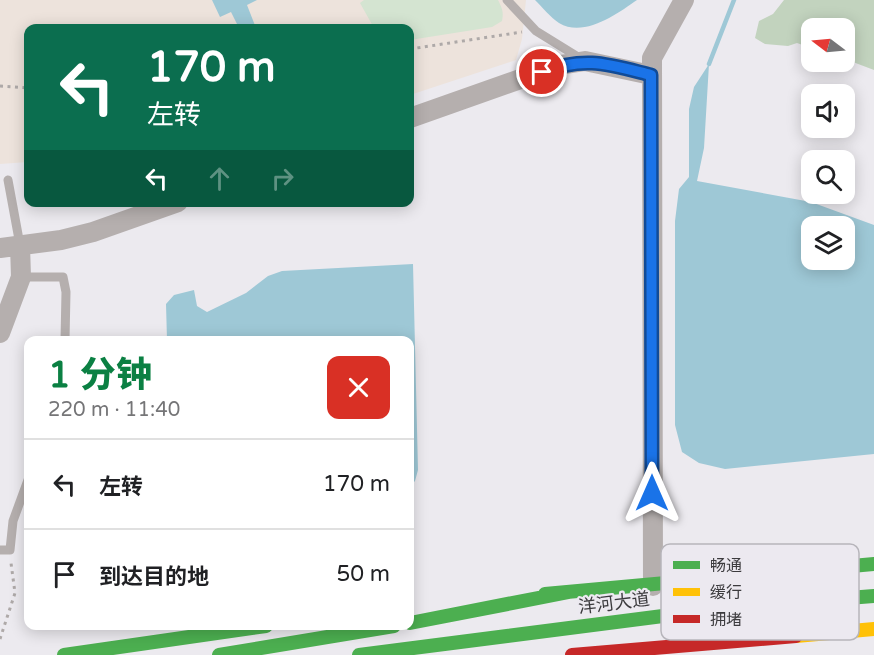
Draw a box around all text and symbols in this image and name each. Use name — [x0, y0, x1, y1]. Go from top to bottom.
north arrow — [801, 18, 855, 72]
map controls — [801, 18, 855, 270]
text: 170 m — [147, 42, 276, 93]
pin — [516, 46, 567, 97]
icon: left — [48, 48, 126, 126]
icon: arrive — [525, 55, 558, 88]
button: sound — [801, 84, 855, 138]
text: 左转 — [147, 99, 201, 132]
button: search — [801, 150, 855, 204]
icon: left — [140, 162, 173, 195]
icon: ahead — [203, 162, 236, 195]
icon: right — [266, 162, 299, 195]
button: layers — [801, 216, 855, 270]
text: 1 分钟 — [48, 354, 152, 397]
button: close — [327, 356, 390, 419]
text: 220 m · 11:40 — [48, 398, 180, 422]
position arrow — [620, 461, 684, 525]
icon: left — [48, 468, 81, 501]
text: 170 m — [323, 471, 390, 497]
text: 左转 — [99, 474, 143, 500]
legend — [661, 544, 859, 640]
text: 畅通 — [710, 556, 742, 576]
icon: arrive — [48, 558, 81, 591]
text: 50 m — [336, 561, 390, 587]
text: 到达目的地 — [99, 564, 209, 590]
text: 缓行 — [710, 583, 742, 603]
street label: 洋河大道 — [577, 588, 651, 618]
text: 拥堵 — [710, 610, 742, 630]

